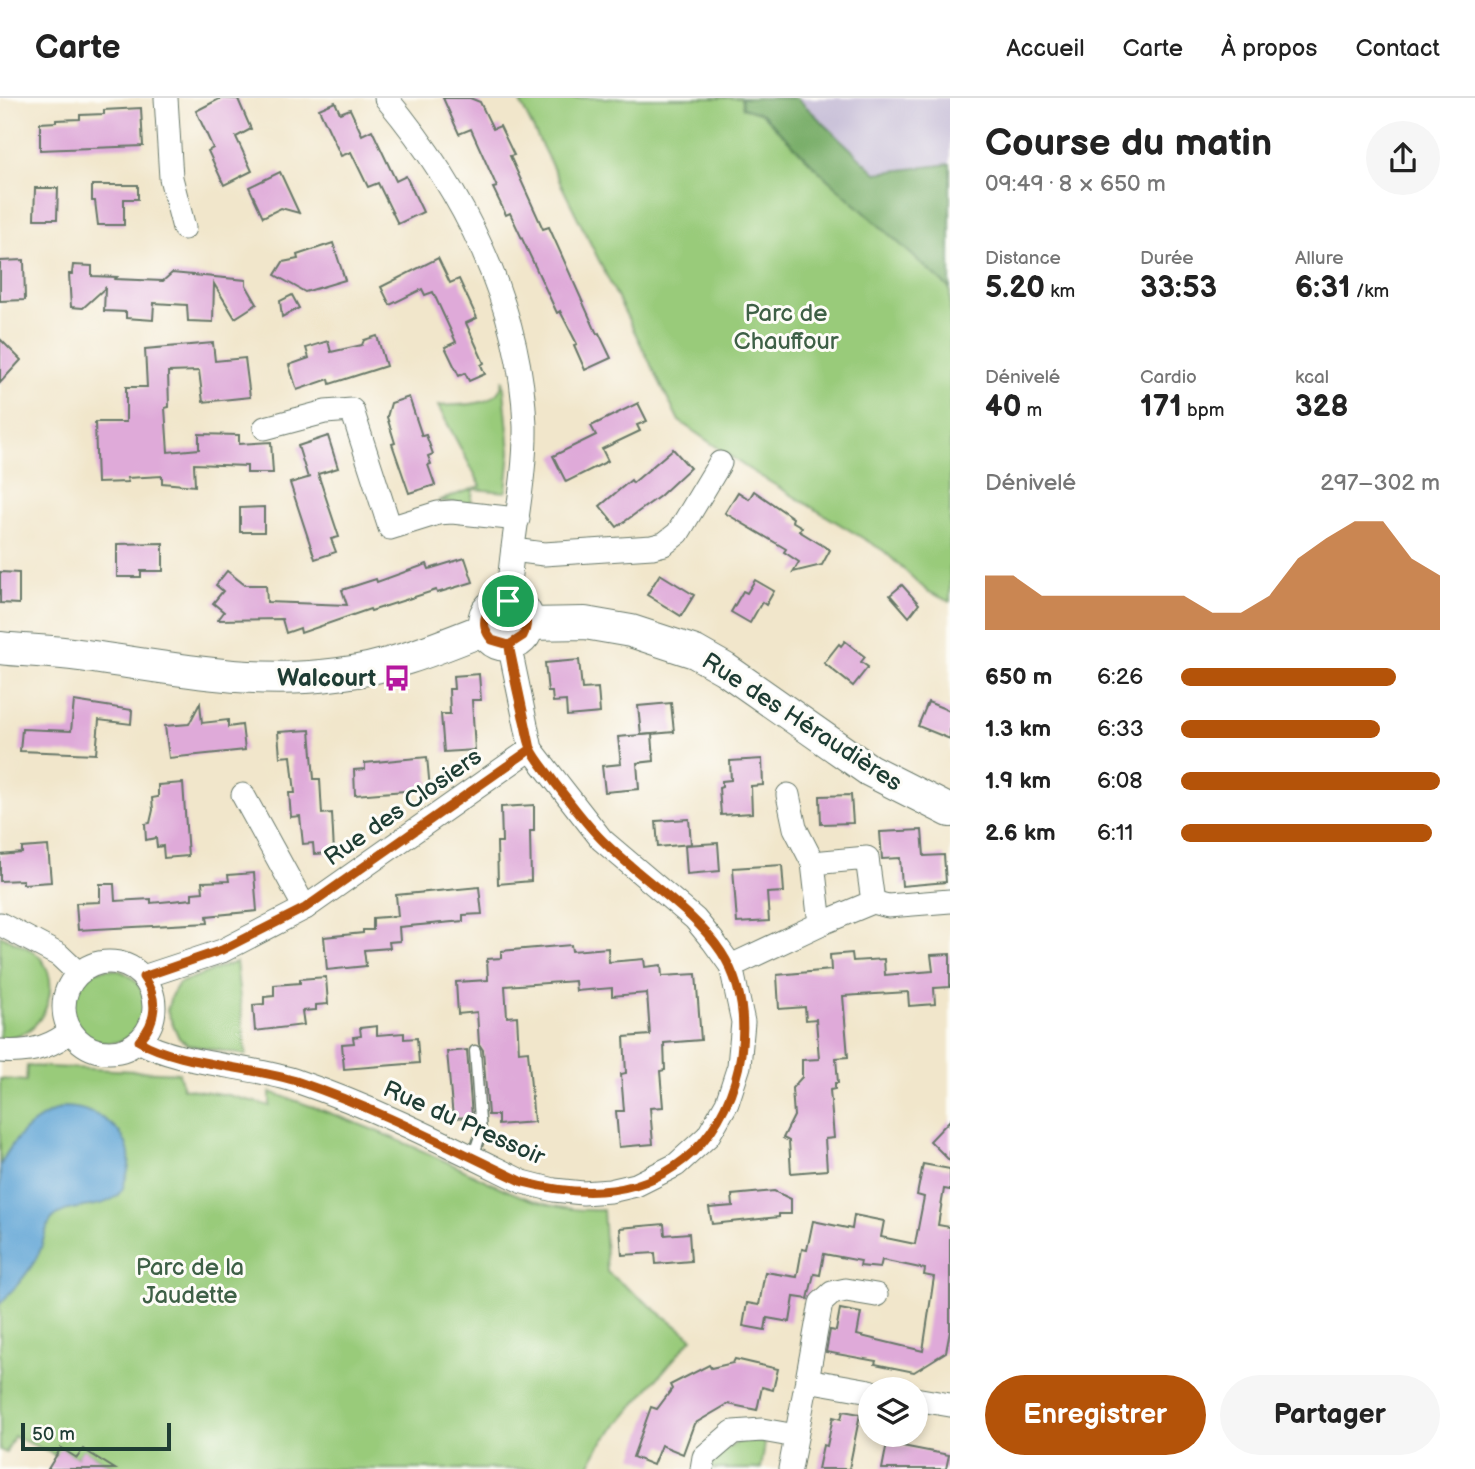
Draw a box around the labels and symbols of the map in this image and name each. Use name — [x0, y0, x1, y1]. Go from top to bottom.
park label: Parc de Chauffour — [734, 299, 839, 356]
pin — [478, 571, 538, 631]
street label: Rue des Héraudières — [697, 646, 908, 798]
bus stop icon: Walcourt — [382, 663, 412, 693]
place label: Walcourt — [277, 664, 376, 693]
street label: Rue des Closiers — [319, 742, 487, 872]
street label: Rue du Pressoir — [379, 1074, 550, 1172]
park label: Parc de la Jaudette — [136, 1253, 244, 1310]
scale bar — [21, 1420, 172, 1452]

